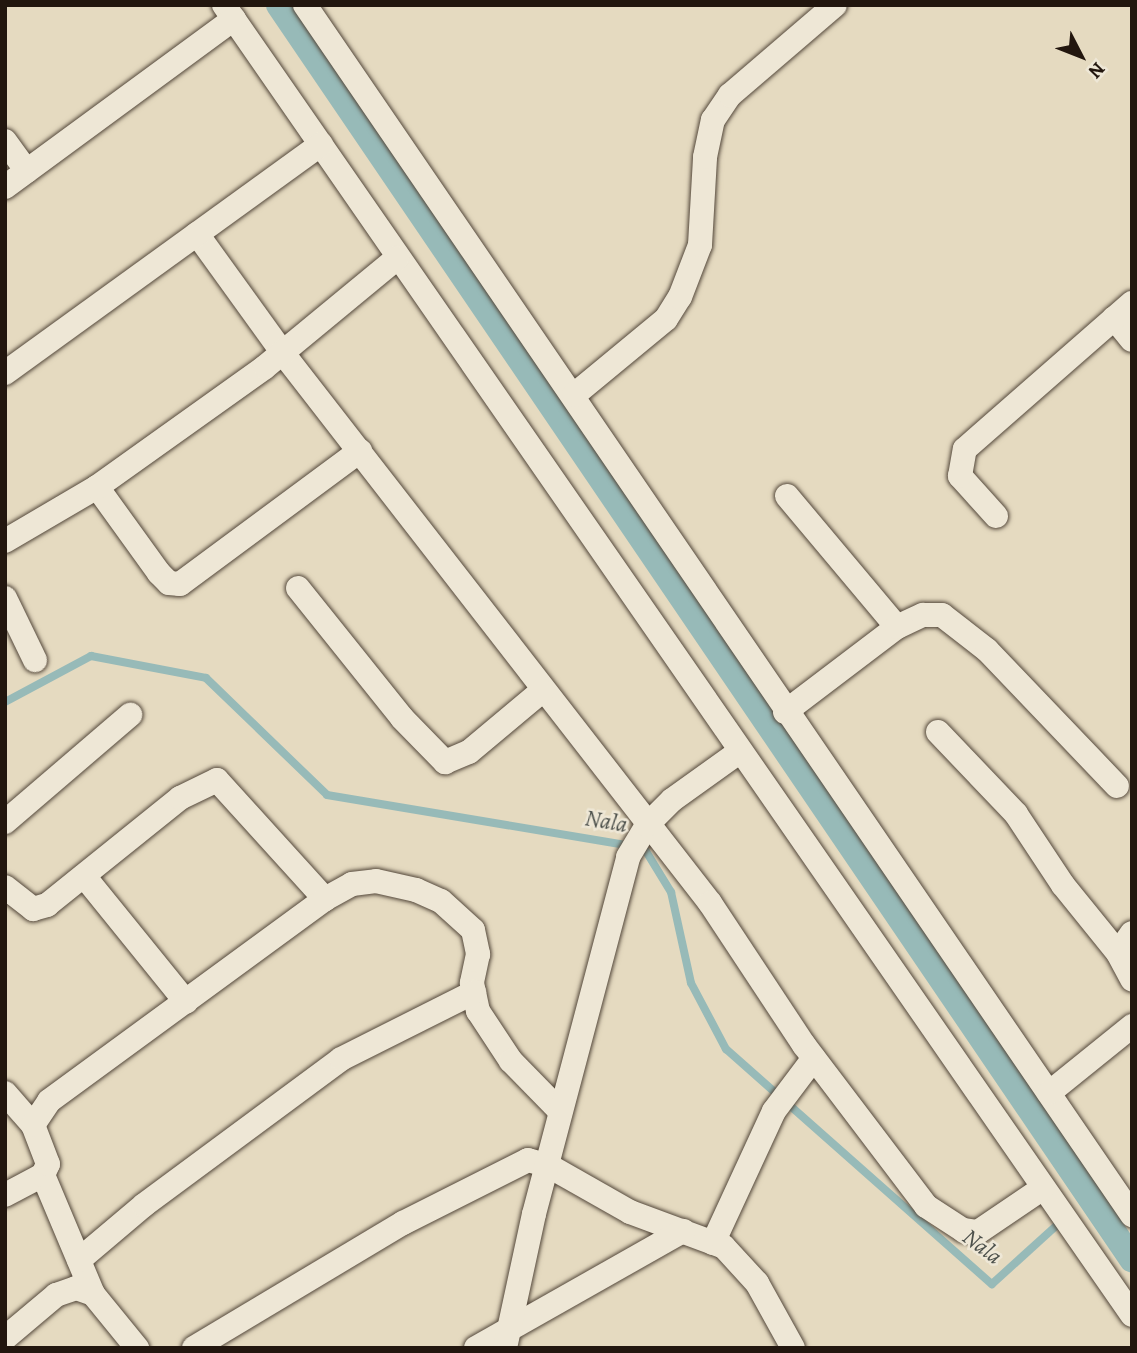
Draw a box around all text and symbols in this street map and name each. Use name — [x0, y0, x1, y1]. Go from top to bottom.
north arrow — [1046, 21, 1116, 91]
text: N — [1082, 56, 1111, 84]
water label: Nala — [583, 805, 629, 839]
water label: Nala — [957, 1223, 1007, 1271]

